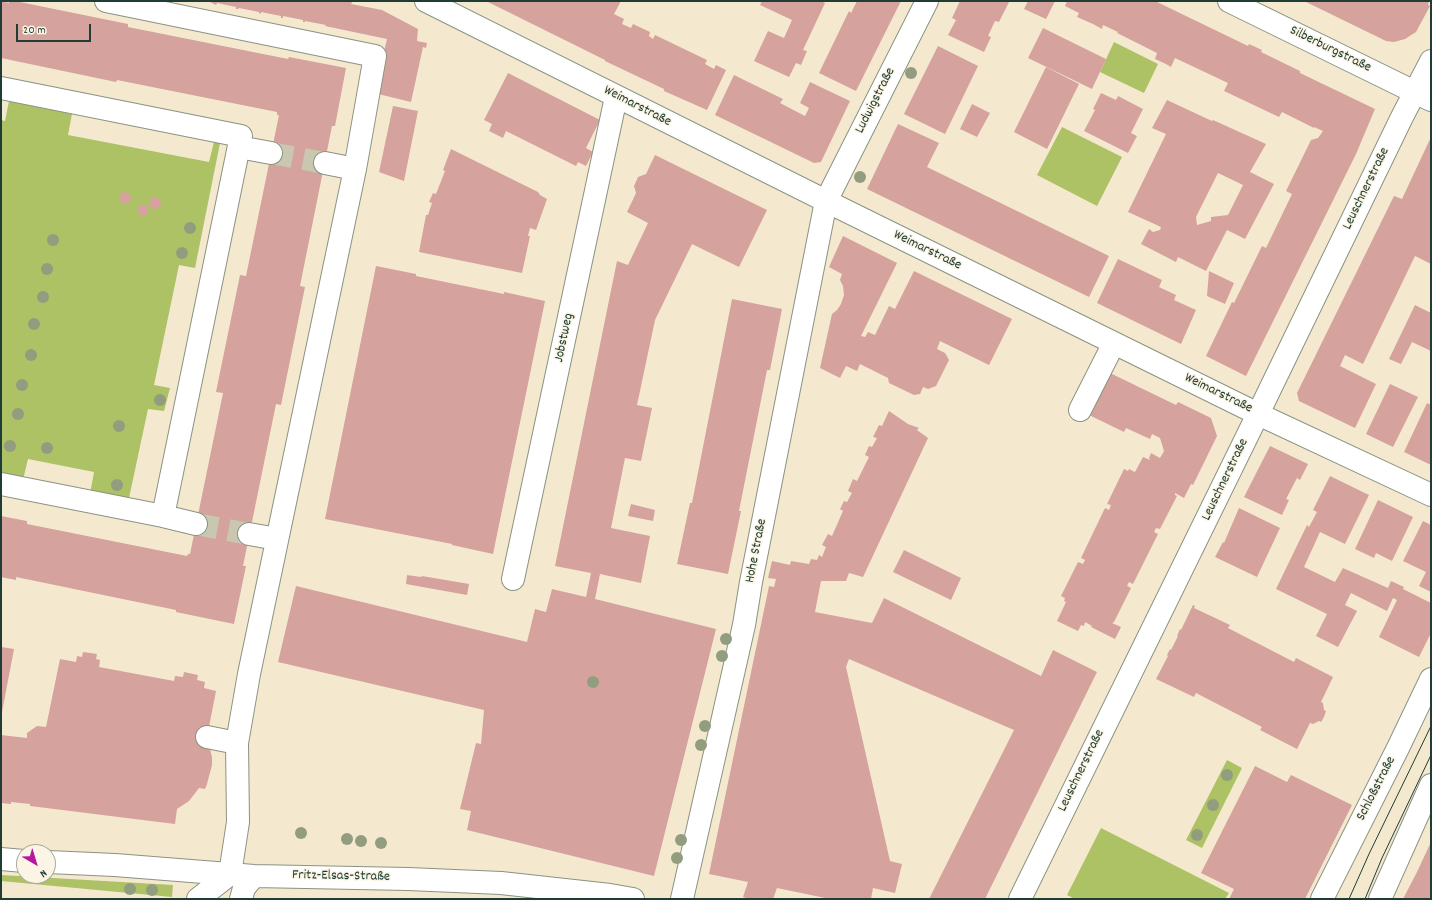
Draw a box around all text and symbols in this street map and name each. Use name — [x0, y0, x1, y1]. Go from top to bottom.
scale bar — [18, 16, 93, 42]
text: 20 m — [23, 22, 46, 39]
street label: Silberburgstraße — [1287, 23, 1373, 77]
street label: Ludwigstraße — [852, 65, 900, 137]
street label: Weimarstraße — [600, 83, 674, 131]
street label: Leuschnerstraße — [1340, 145, 1394, 233]
street label: Weimarstraße — [890, 227, 964, 275]
street label: Jobstweg — [552, 312, 578, 364]
street label: Weimarstraße — [1181, 370, 1255, 418]
street label: Leuschnerstraße — [1199, 436, 1253, 524]
street label: Hohe Straße — [743, 517, 771, 585]
street label: Leuschnerstraße — [1055, 727, 1109, 815]
street label: Schloßstraße — [1354, 754, 1400, 824]
north arrow — [16, 844, 56, 884]
text: N — [36, 865, 50, 881]
street label: Fritz-Elsas-Straße — [292, 868, 390, 886]

